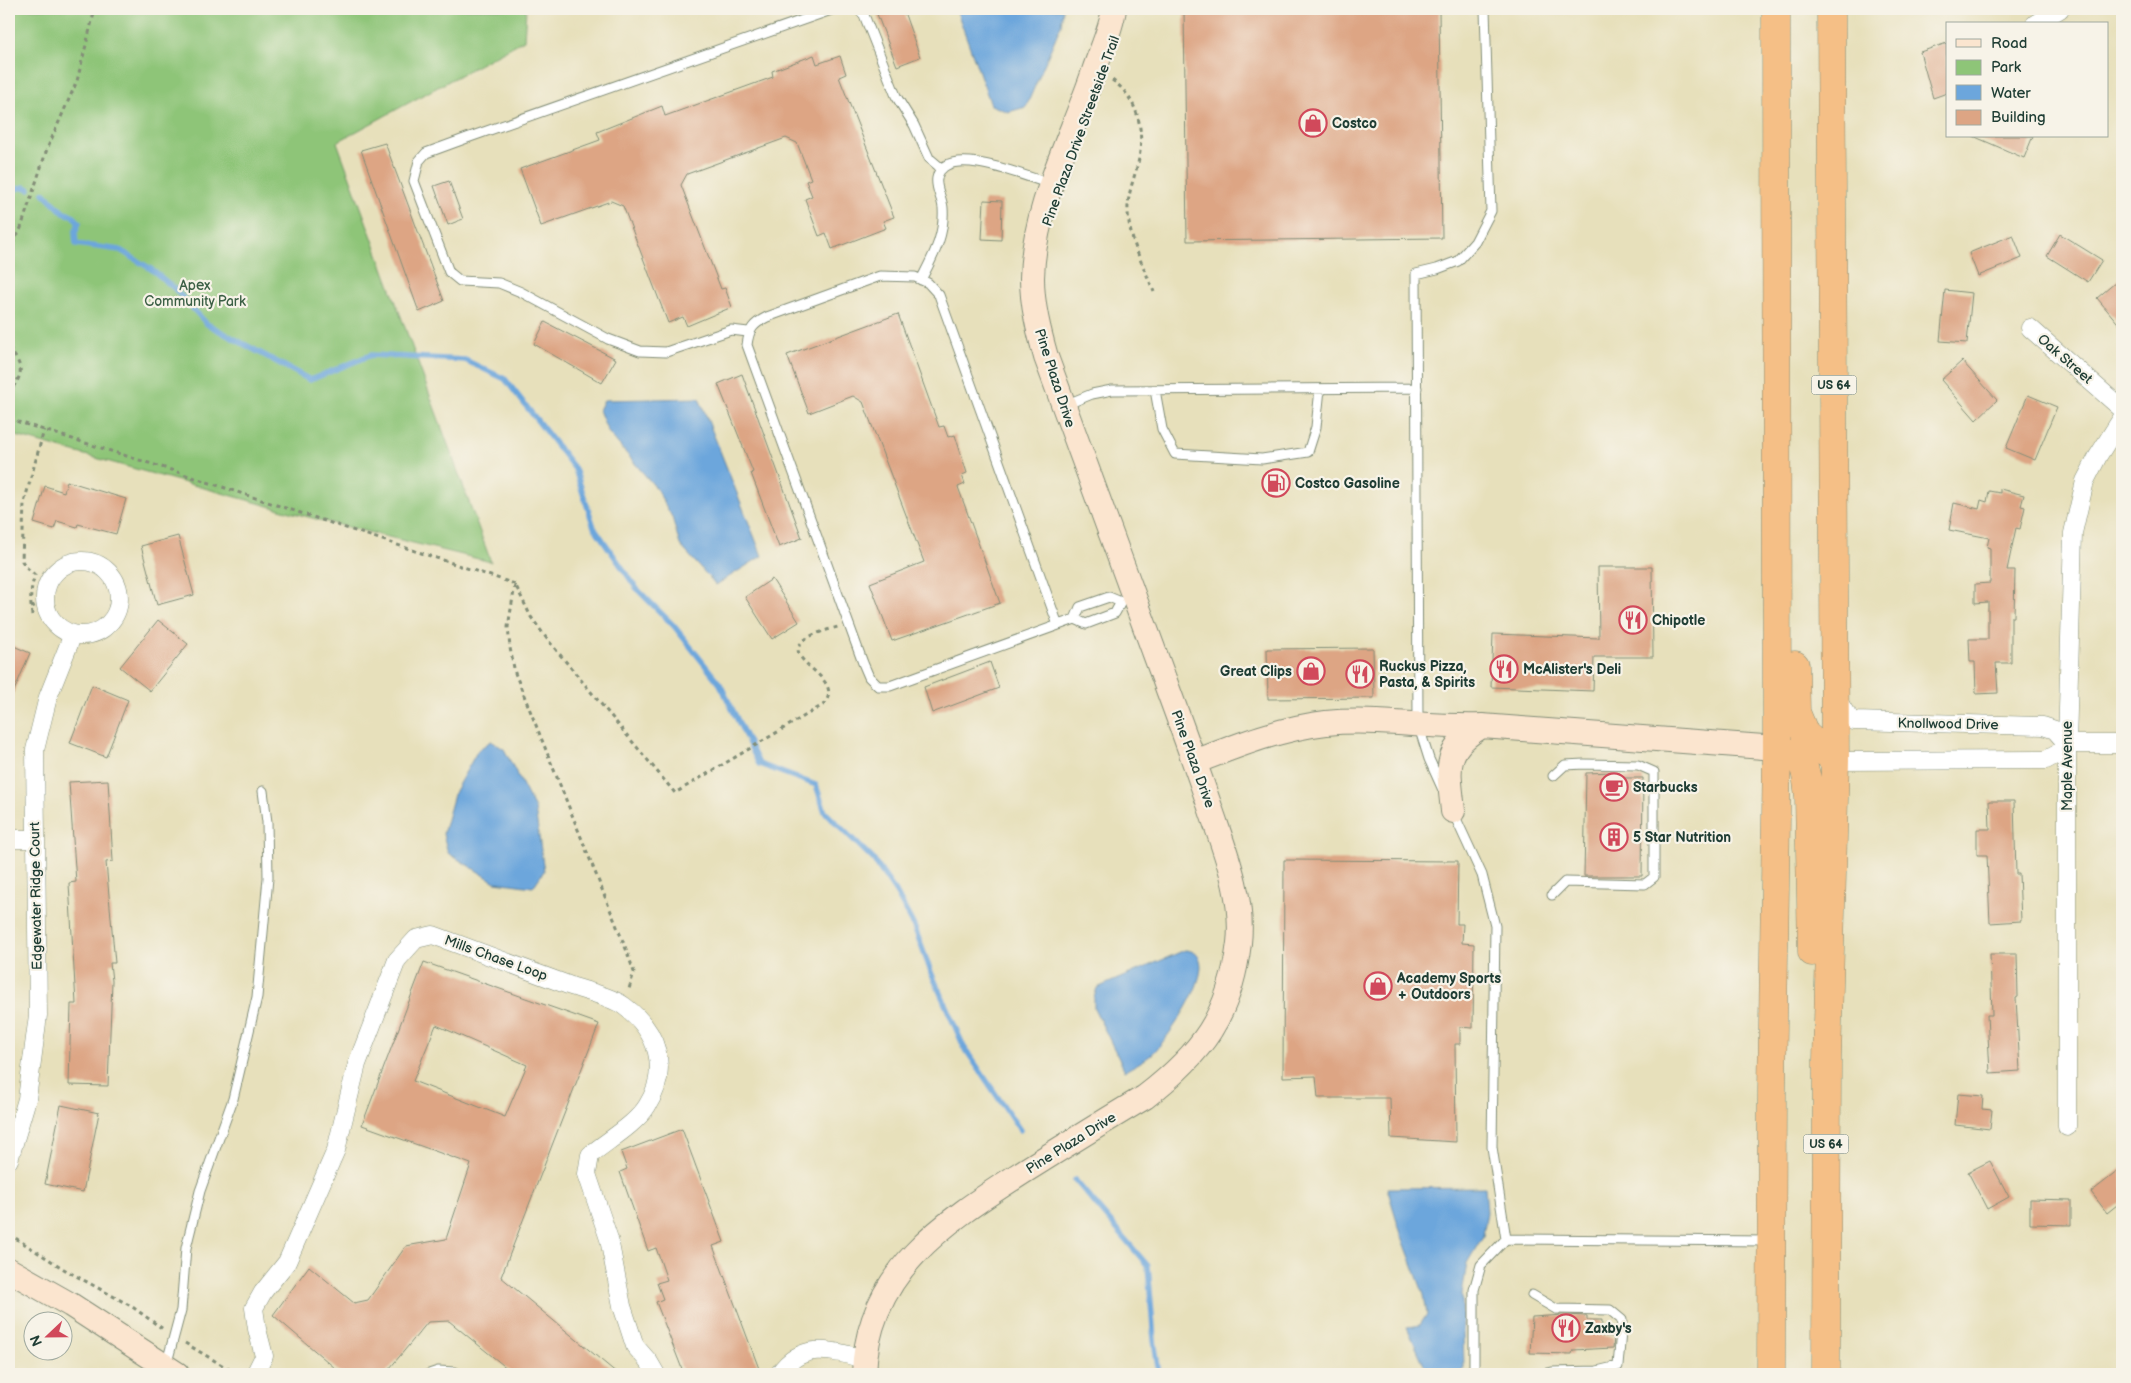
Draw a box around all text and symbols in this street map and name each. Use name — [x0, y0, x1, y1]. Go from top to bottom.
legend — [1946, 22, 2108, 138]
street label: Pine Plaza Drive Streetside Trail — [1039, 33, 1123, 229]
text: Road — [1991, 34, 2027, 53]
text: Park — [1991, 58, 2022, 77]
text: Water — [1991, 84, 2031, 103]
shop icon: Costco — [1298, 108, 1328, 138]
text: Building — [1991, 108, 2046, 127]
place label: Costco — [1332, 115, 1377, 132]
park label: Apex Community Park — [144, 277, 246, 310]
street label: Pine Plaza Drive — [1031, 326, 1079, 430]
street label: Oak Street — [2034, 331, 2096, 388]
road number: US 64 — [1812, 376, 1856, 394]
fuel station icon: Costco Gasoline — [1261, 468, 1291, 498]
place label: Costco Gasoline — [1295, 475, 1400, 492]
restaurant icon: Chipotle — [1618, 605, 1648, 635]
place label: Chipotle — [1652, 612, 1705, 629]
restaurant icon: McAlister's Deli — [1489, 654, 1519, 684]
shop icon: Great Clips — [1296, 656, 1326, 686]
place label: Ruckus Pizza, Pasta, & Spirits — [1379, 658, 1475, 691]
restaurant icon: Ruckus Pizza, Pasta, & Spirits — [1345, 659, 1375, 689]
place label: McAlister's Deli — [1523, 661, 1621, 678]
place label: Great Clips — [1220, 663, 1292, 680]
street label: Pine Plaza Drive — [1167, 708, 1219, 810]
street label: Knollwood Drive — [1897, 715, 1999, 733]
street label: Maple Avenue — [2059, 721, 2076, 811]
cafe icon: Starbucks — [1599, 772, 1629, 802]
place label: Starbucks — [1633, 779, 1698, 796]
street label: Edgewater Ridge Court — [26, 821, 46, 970]
building icon: 5 Star Nutrition — [1599, 822, 1629, 852]
place label: 5 Star Nutrition — [1633, 829, 1731, 846]
street label: Mills Chase Loop — [442, 931, 550, 985]
place label: Academy Sports + Outdoors — [1396, 970, 1501, 1003]
shop icon: Academy Sports + Outdoors — [1363, 971, 1393, 1001]
street label: Pine Plaza Drive — [1023, 1109, 1119, 1177]
road number: US 64 — [1804, 1134, 1848, 1154]
north arrow — [22, 1310, 72, 1360]
restaurant icon: Zaxby's — [1551, 1313, 1581, 1343]
place label: Zaxby's — [1585, 1320, 1632, 1337]
text: N — [27, 1333, 46, 1349]

